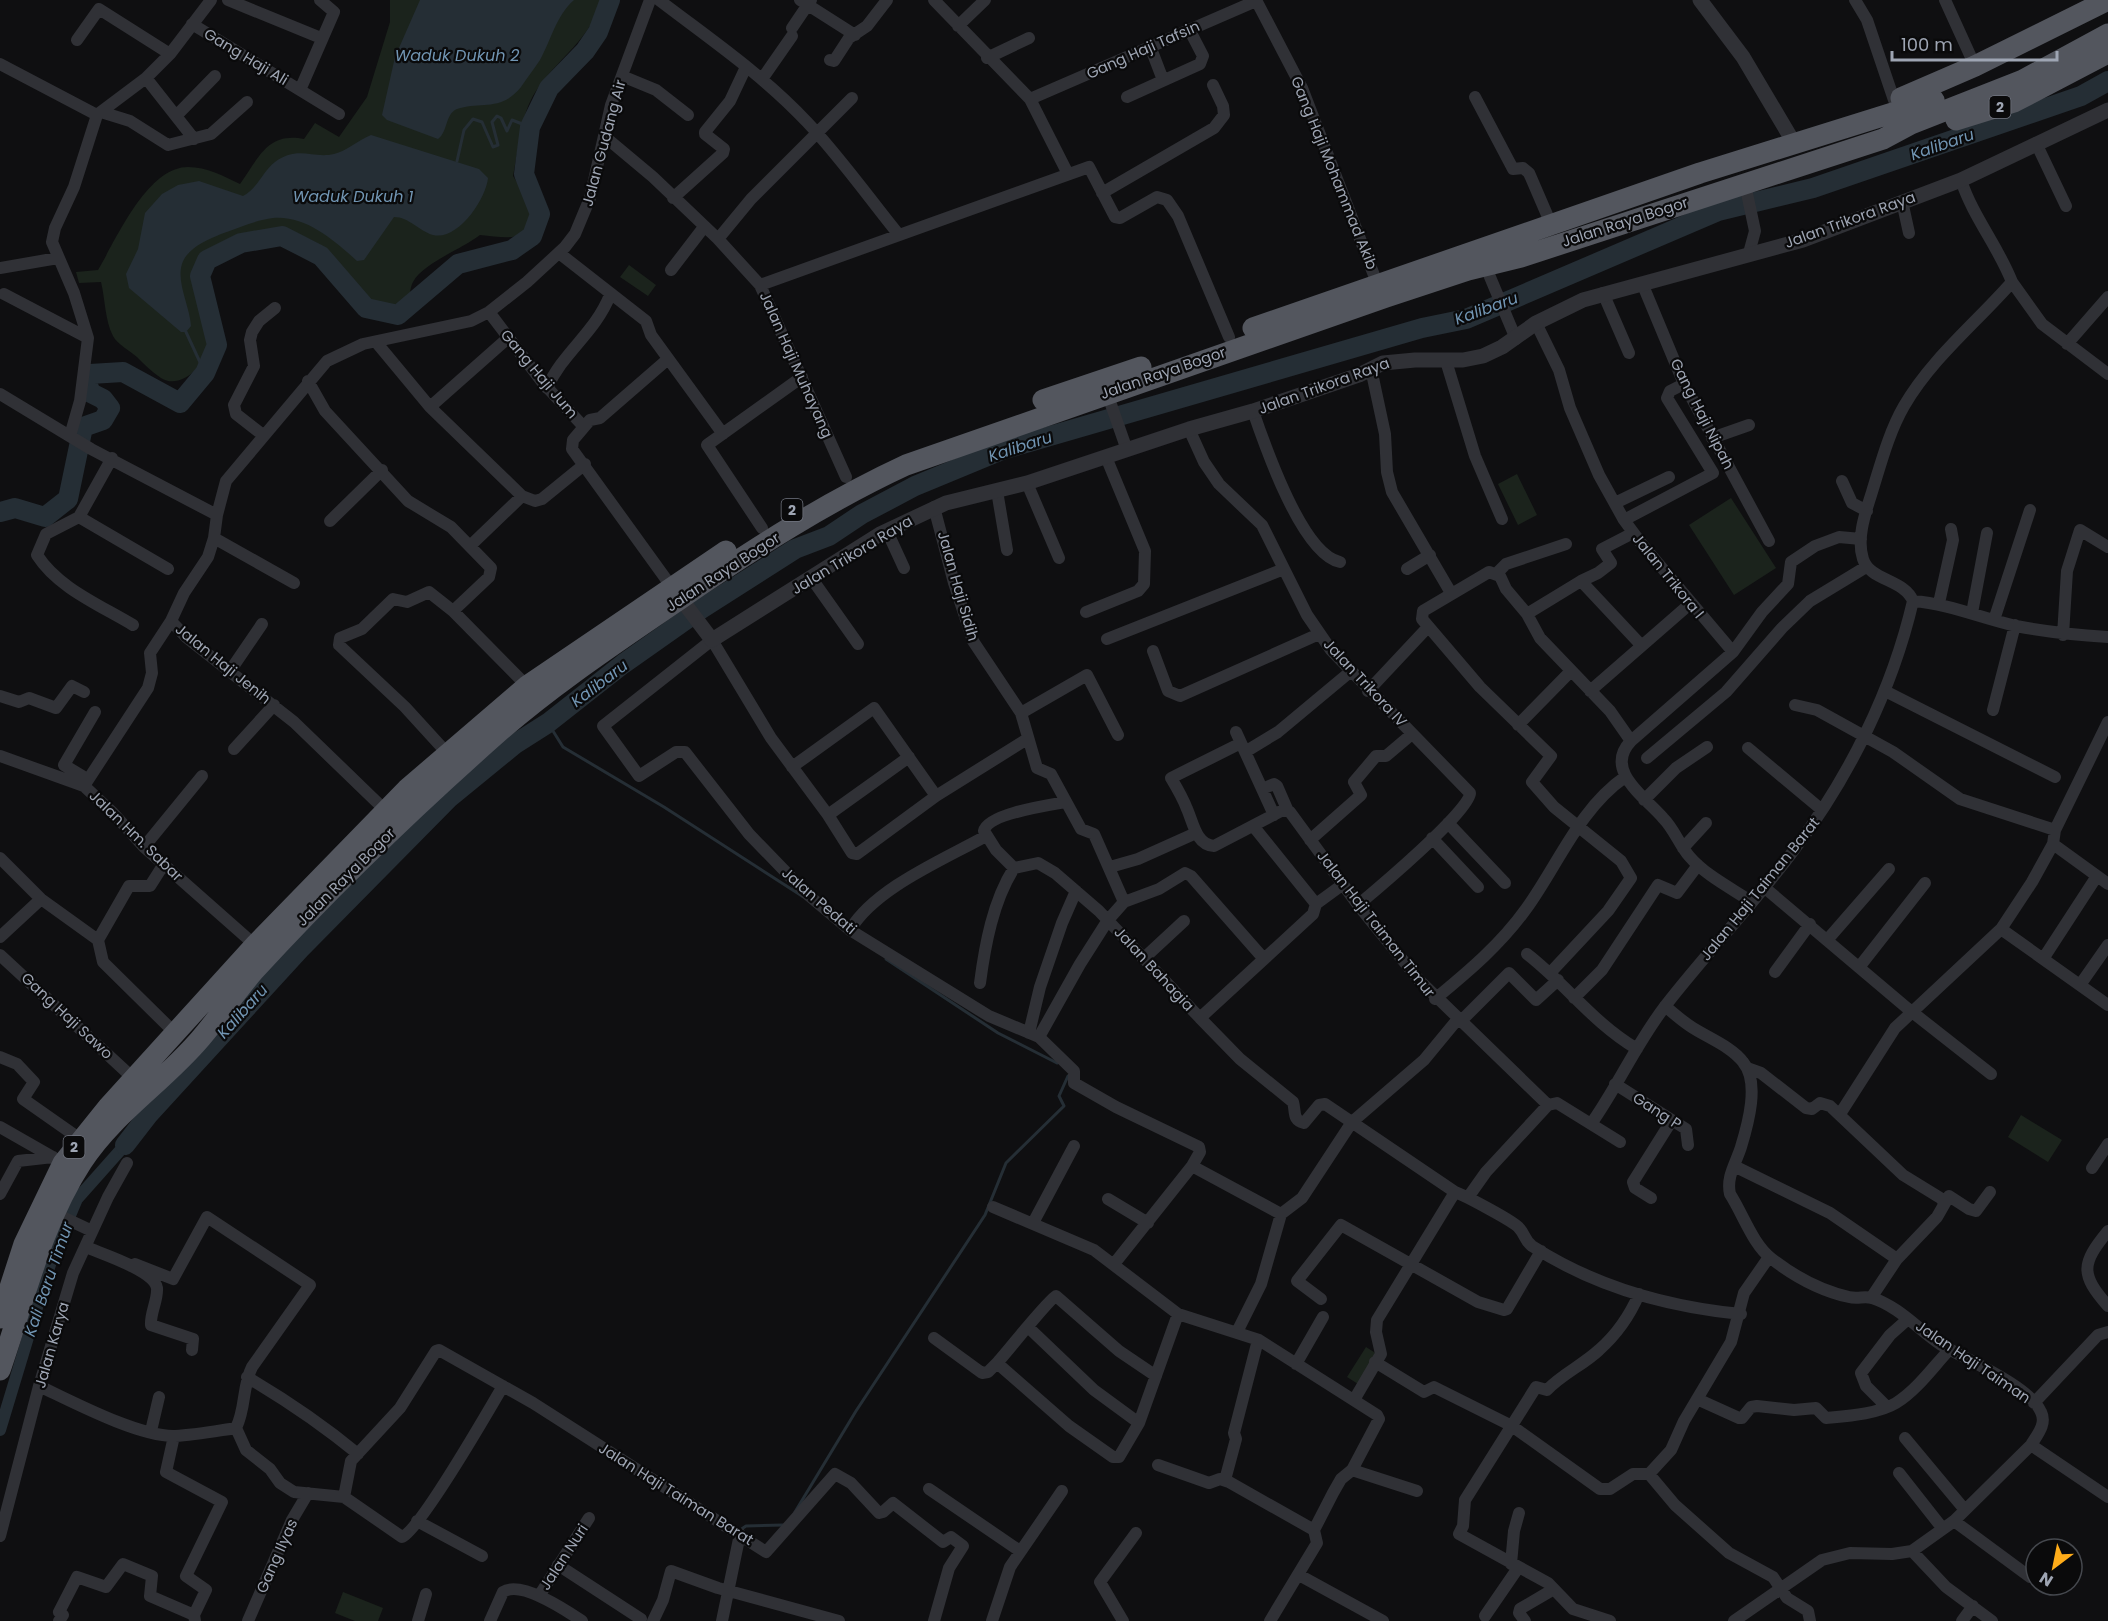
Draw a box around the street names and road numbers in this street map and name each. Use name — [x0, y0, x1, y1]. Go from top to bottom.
street label: Gang Haji Tafsin — [1083, 15, 1203, 84]
street label: Gang Haji Ali — [200, 23, 292, 90]
street label: Gang Haji Mohammad Akib — [1286, 73, 1383, 273]
street label: Jalan Gudang Air — [577, 77, 631, 208]
road number: 2 — [1990, 96, 2010, 118]
street label: Jalan Trikora Raya — [1781, 186, 1918, 253]
street label: Jalan Raya Bogor — [1559, 191, 1691, 252]
street label: Jalan Haji Muhayang — [755, 288, 838, 441]
street label: Gang Haji Jum — [496, 325, 583, 423]
street label: Jalan Raya Bogor — [1097, 341, 1229, 404]
street label: Jalan Trikora Raya — [1255, 352, 1392, 419]
street label: Gang Haji Nipah — [1665, 355, 1739, 473]
road number: 2 — [782, 499, 802, 521]
street label: Jalan Trikora Raya — [787, 510, 916, 599]
street label: Jalan Raya Bogor — [662, 527, 784, 616]
street label: Jalan Haji Sidih — [933, 528, 984, 643]
street label: Jalan Trikora I — [1628, 529, 1709, 623]
street label: Jalan Haji Jenih — [171, 618, 276, 709]
street label: Jalan Trikora IV — [1319, 634, 1412, 731]
street label: Jalan Hm. Sabar — [85, 785, 188, 886]
street label: Jalan Haji Taiman Barat — [1695, 812, 1824, 965]
street label: Jalan Raya Bogor — [292, 822, 400, 931]
street label: Jalan Haji Taiman Timur — [1312, 846, 1441, 1002]
street label: Jalan Pedati — [777, 862, 861, 939]
street label: Jalan Bahagia — [1110, 922, 1199, 1016]
street label: Gang Haji Sawo — [17, 968, 118, 1064]
street label: Gang P — [1629, 1087, 1686, 1134]
road number: 2 — [64, 1136, 84, 1158]
street label: Jalan Karya — [29, 1299, 74, 1390]
street label: Jalan Haji Taiman — [1912, 1315, 2035, 1408]
street label: Jalan Haji Taiman Barat — [595, 1437, 758, 1550]
street label: Gang Ilyas — [251, 1515, 302, 1596]
street label: Jalan Nuri — [534, 1520, 593, 1594]

